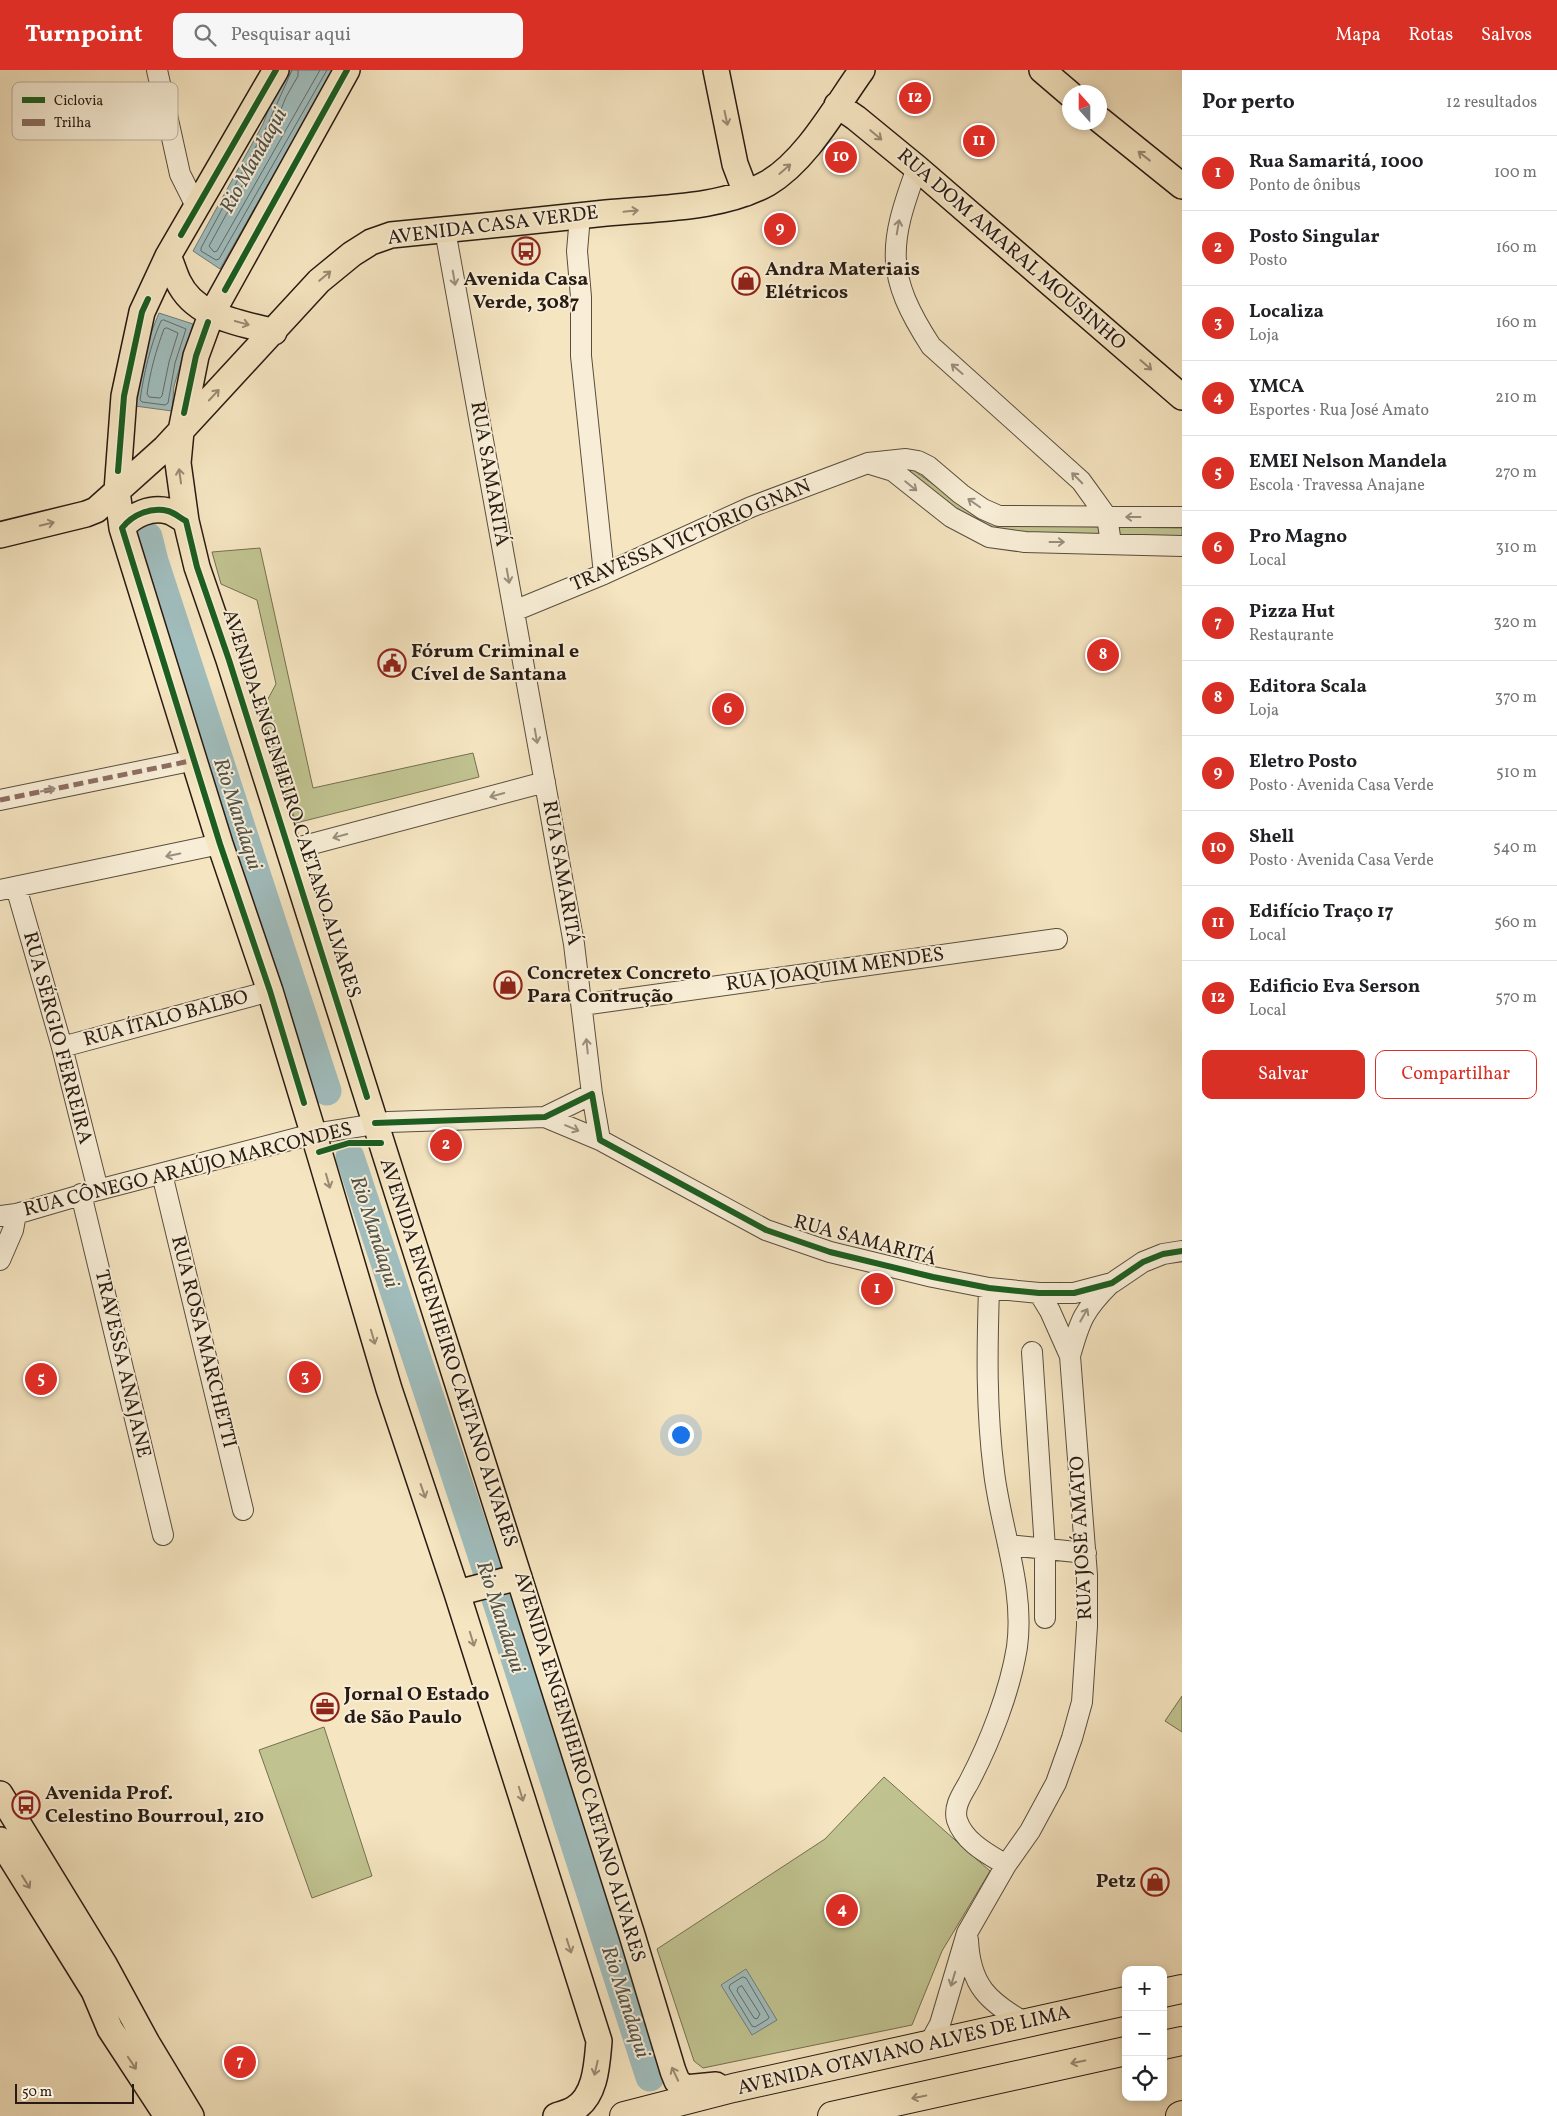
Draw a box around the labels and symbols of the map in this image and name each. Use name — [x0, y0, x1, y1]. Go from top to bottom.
pin: 12 — [899, 79, 931, 117]
legend — [12, 82, 178, 140]
north arrow — [1062, 85, 1107, 130]
text: Ciclovia — [54, 92, 103, 111]
water label: Rio Mandaqui — [213, 102, 295, 219]
one-way arrow — [722, 109, 731, 125]
text: Trilha — [54, 114, 91, 133]
pin: 11 — [963, 122, 995, 160]
one-way arrow — [869, 129, 882, 140]
pin: 10 — [825, 138, 857, 176]
street label: RUA DOM AMARAL MOUSINHO — [890, 143, 1132, 357]
one-way arrow — [1138, 150, 1151, 161]
one-way arrow — [778, 164, 791, 175]
street label: AVENIDA CASA VERDE — [386, 199, 600, 253]
one-way arrow — [623, 206, 639, 216]
pin: 9 — [764, 210, 796, 248]
one-way arrow — [893, 220, 903, 236]
bus stop icon: Avenida Casa Verde, 3087 — [511, 236, 541, 266]
place label: Andra Materiais Elétricos — [765, 256, 920, 307]
place label: Avenida Casa Verde, 3087 — [464, 266, 589, 317]
shop icon: Andra Materiais Elétricos — [731, 266, 761, 296]
one-way arrow — [449, 270, 459, 286]
one-way arrow — [318, 271, 331, 282]
one-way arrow — [234, 319, 250, 328]
one-way arrow — [1139, 360, 1152, 371]
one-way arrow — [951, 363, 964, 374]
one-way arrow — [208, 389, 220, 401]
street label: RUA SAMARITÁ — [462, 399, 516, 549]
one-way arrow — [175, 468, 185, 484]
one-way arrow — [1071, 472, 1083, 484]
street label: TRAVESSA VICTÓRIO GNAN — [567, 473, 816, 599]
one-way arrow — [904, 480, 917, 491]
one-way arrow — [967, 498, 981, 508]
one-way arrow — [1126, 512, 1142, 522]
one-way arrow — [39, 519, 55, 528]
one-way arrow — [1048, 537, 1065, 547]
one-way arrow — [503, 567, 513, 583]
street label: AVENIDA ENGENHEIRO CAETANO ALVARES — [215, 606, 367, 1002]
pin: 8 — [1087, 636, 1119, 674]
place label: Fórum Criminal e Cível de Santana — [411, 638, 579, 689]
public building icon: Fórum Criminal e Cível de Santana — [377, 648, 407, 678]
pin: 6 — [712, 690, 744, 728]
one-way arrow — [532, 727, 542, 743]
water label: Rio Mandaqui — [205, 754, 269, 875]
one-way arrow — [39, 785, 55, 795]
one-way arrow — [490, 791, 506, 800]
street label: RUA SAMARITÁ — [534, 798, 588, 948]
one-way arrow — [333, 832, 349, 841]
one-way arrow — [165, 850, 181, 860]
street label: RUA SÉRGIO FERREIRA — [15, 929, 99, 1147]
street label: RUA JOAQUIM MENDES — [724, 941, 946, 999]
place label: Concretex Concreto Para Contrução — [527, 960, 711, 1011]
shop icon: Concretex Concreto Para Contrução — [493, 970, 523, 1000]
street label: RUA ÍTALO BALBO — [81, 984, 251, 1054]
one-way arrow — [582, 1038, 591, 1054]
street label: RUA CÔNEGO ARAÚJO MARCONDES — [21, 1116, 355, 1224]
one-way arrow — [564, 1124, 579, 1134]
pin: 2 — [430, 1126, 462, 1164]
street label: AVENIDA ENGENHEIRO CAETANO ALVARES — [372, 1155, 524, 1551]
one-way arrow — [323, 1172, 333, 1188]
water label: Rio Mandaqui — [342, 1172, 406, 1293]
street label: RUA SAMARITÁ — [790, 1208, 940, 1274]
street label: RUA ROSA MARCHETTI — [163, 1233, 243, 1451]
street label: TRAVESSA ANAJANE — [87, 1267, 157, 1461]
pin: 1 — [861, 1270, 893, 1308]
one-way arrow — [1079, 1309, 1089, 1323]
one-way arrow — [369, 1328, 379, 1344]
pin: 3 — [289, 1358, 321, 1396]
pin: 5 — [25, 1360, 57, 1398]
your location — [668, 1422, 694, 1448]
street label: RUA JOSÉ AMATO — [1064, 1455, 1100, 1621]
one-way arrow — [419, 1483, 428, 1499]
water label: Rio Mandaqui — [468, 1557, 532, 1678]
street label: AVENIDA ENGENHEIRO CAETANO ALVARES — [506, 1568, 652, 1966]
one-way arrow — [467, 1631, 477, 1647]
place label: Jornal O Estado de São Paulo — [343, 1681, 490, 1732]
office icon: Jornal O Estado de São Paulo — [310, 1692, 340, 1722]
place label: Avenida Prof. Celestino Bourroul, 210 — [45, 1780, 264, 1831]
one-way arrow — [516, 1786, 526, 1802]
bus stop icon: Avenida Prof. Celestino Bourroul, 210 — [11, 1790, 41, 1820]
shop icon: Petz — [1140, 1867, 1170, 1897]
place label: Petz — [1096, 1868, 1136, 1896]
one-way arrow — [21, 1874, 31, 1888]
pin: 4 — [826, 1891, 858, 1929]
one-way arrow — [564, 1938, 574, 1954]
water label: Rio Mandaqui — [593, 1942, 657, 2063]
one-way arrow — [947, 1971, 957, 1987]
street label: AVENIDA OTAVIANO ALVES DE LIMA — [735, 1999, 1073, 2103]
pin: 7 — [224, 2043, 256, 2081]
one-way arrow — [128, 2055, 138, 2069]
one-way arrow — [1071, 2058, 1087, 2067]
one-way arrow — [591, 2060, 600, 2076]
one-way arrow — [670, 2067, 679, 2082]
scale bar — [15, 2081, 134, 2104]
one-way arrow — [912, 2093, 928, 2102]

